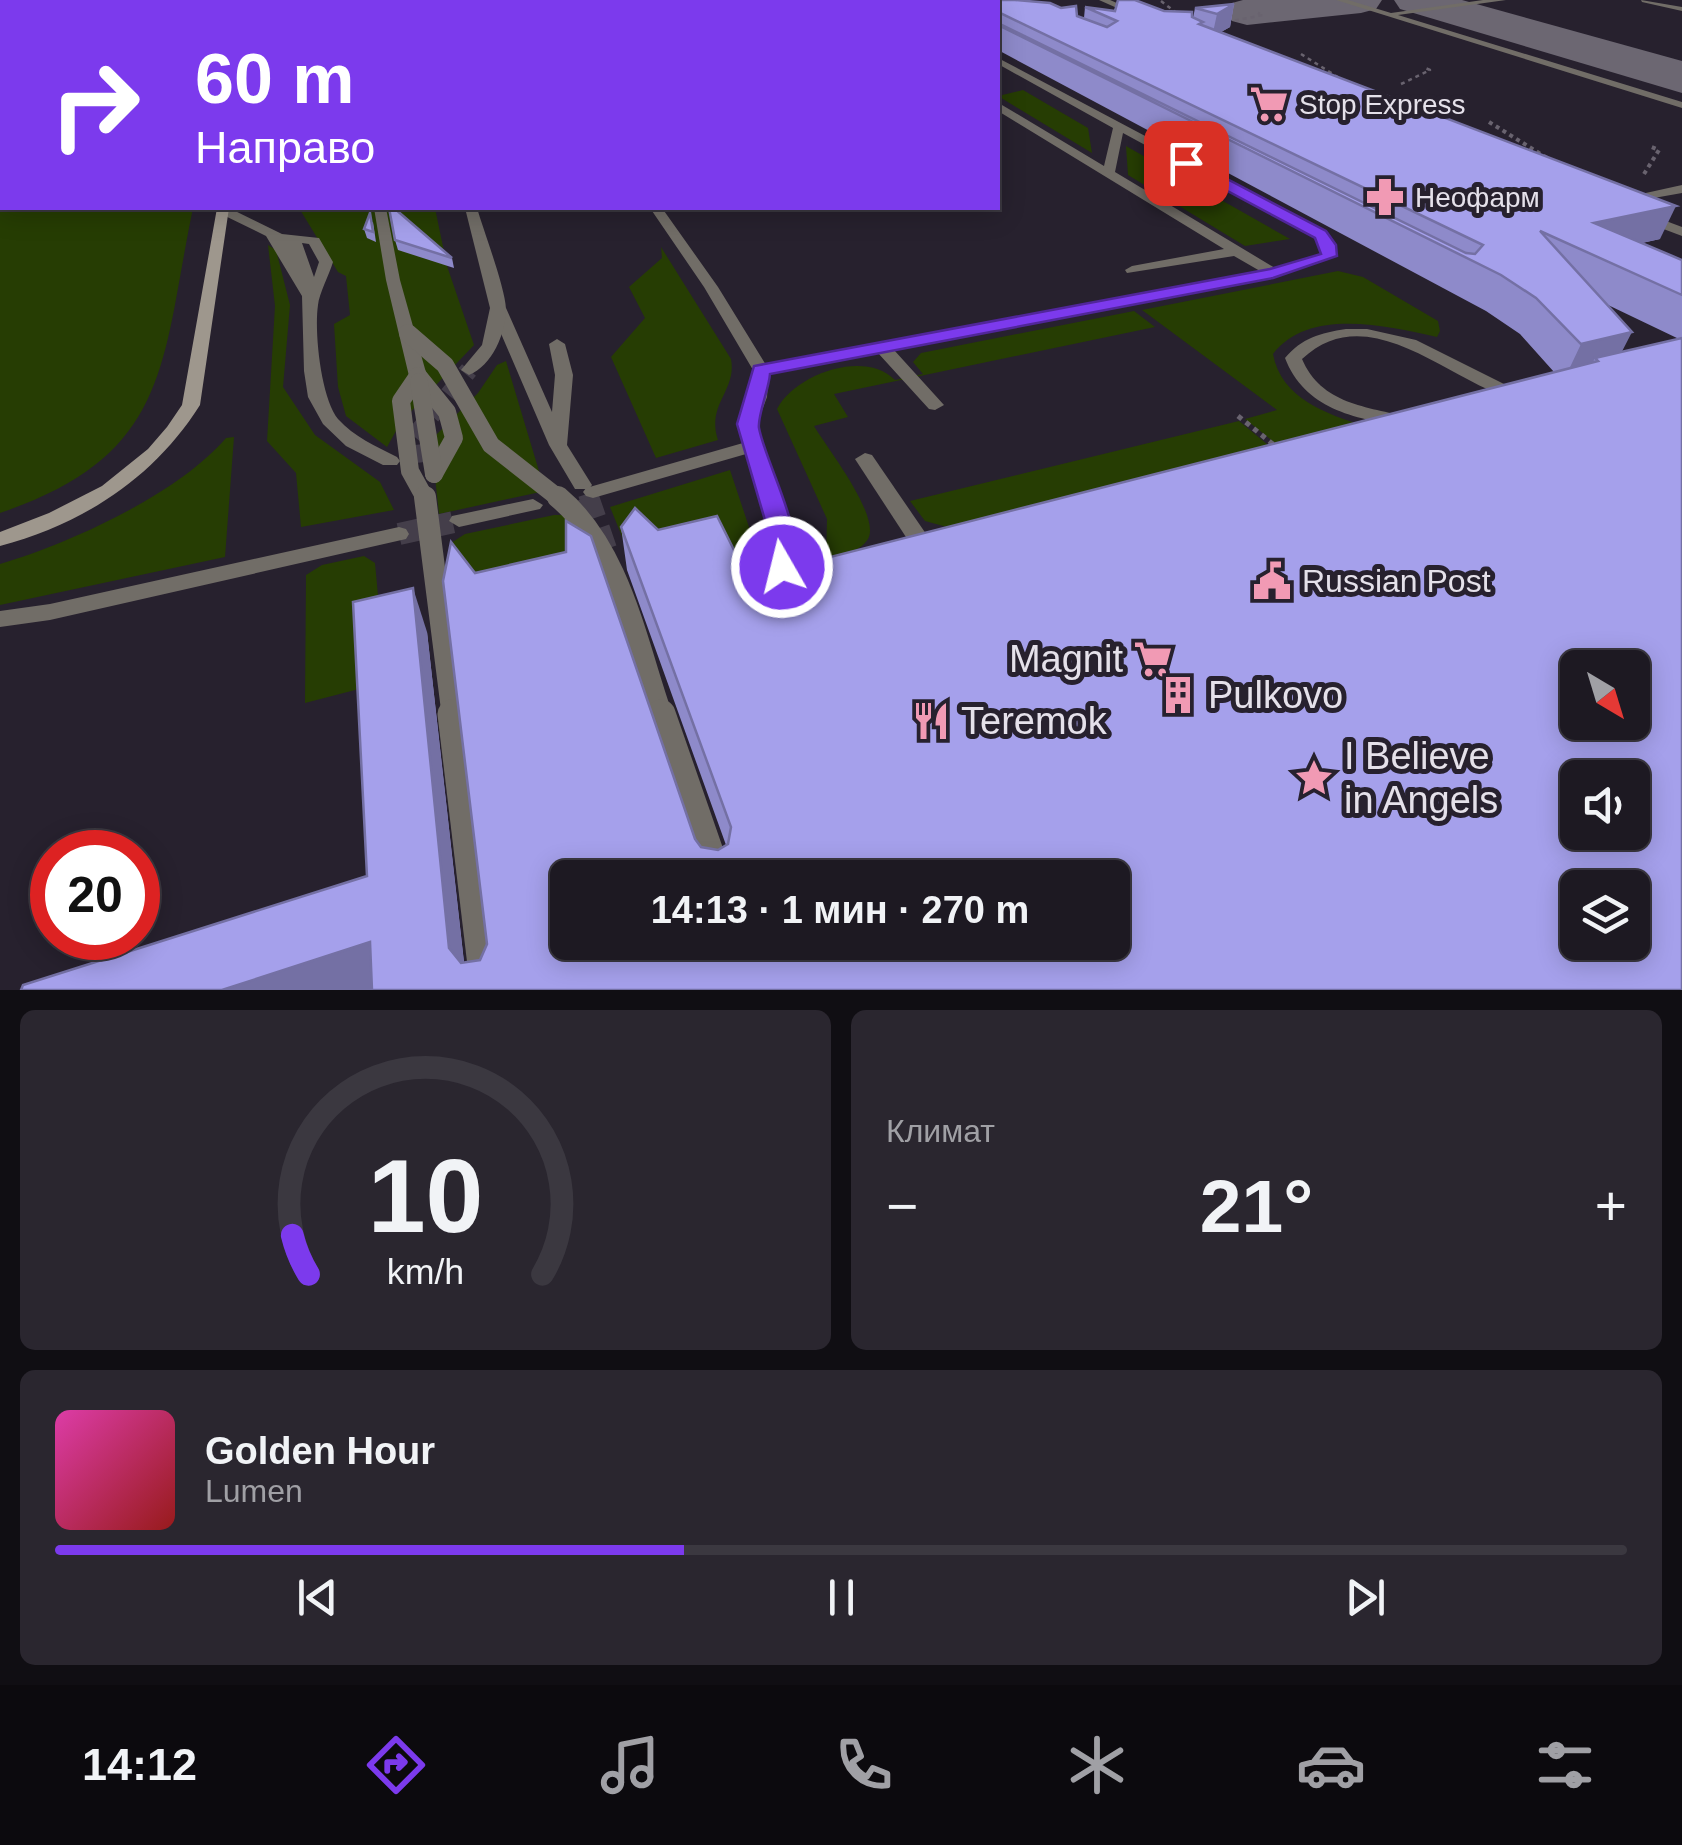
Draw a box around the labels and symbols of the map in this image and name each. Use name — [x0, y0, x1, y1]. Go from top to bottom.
supermarket icon: Stop Express — [1248, 83, 1290, 125]
place label: Stop Express — [1299, 89, 1466, 120]
pin — [1144, 121, 1229, 206]
pharmacy icon: Неофарм — [1364, 176, 1406, 218]
place label: Неофарм — [1415, 182, 1540, 213]
position arrow — [730, 515, 834, 619]
public building icon: Russian Post — [1251, 560, 1293, 602]
place label: Russian Post — [1302, 563, 1491, 599]
place label: Magnit — [1009, 638, 1123, 680]
supermarket icon: Magnit — [1132, 638, 1174, 680]
north arrow — [1560, 650, 1650, 740]
building icon: Pulkovo — [1157, 674, 1199, 716]
place label: Pulkovo — [1208, 674, 1343, 716]
restaurant icon: Teremok — [910, 700, 952, 742]
place label: Teremok — [961, 700, 1108, 742]
place label: I Believe in Angels — [1344, 735, 1498, 821]
place icon: I Believe in Angels — [1293, 757, 1335, 799]
speed limit sign: 20 — [30, 830, 160, 960]

